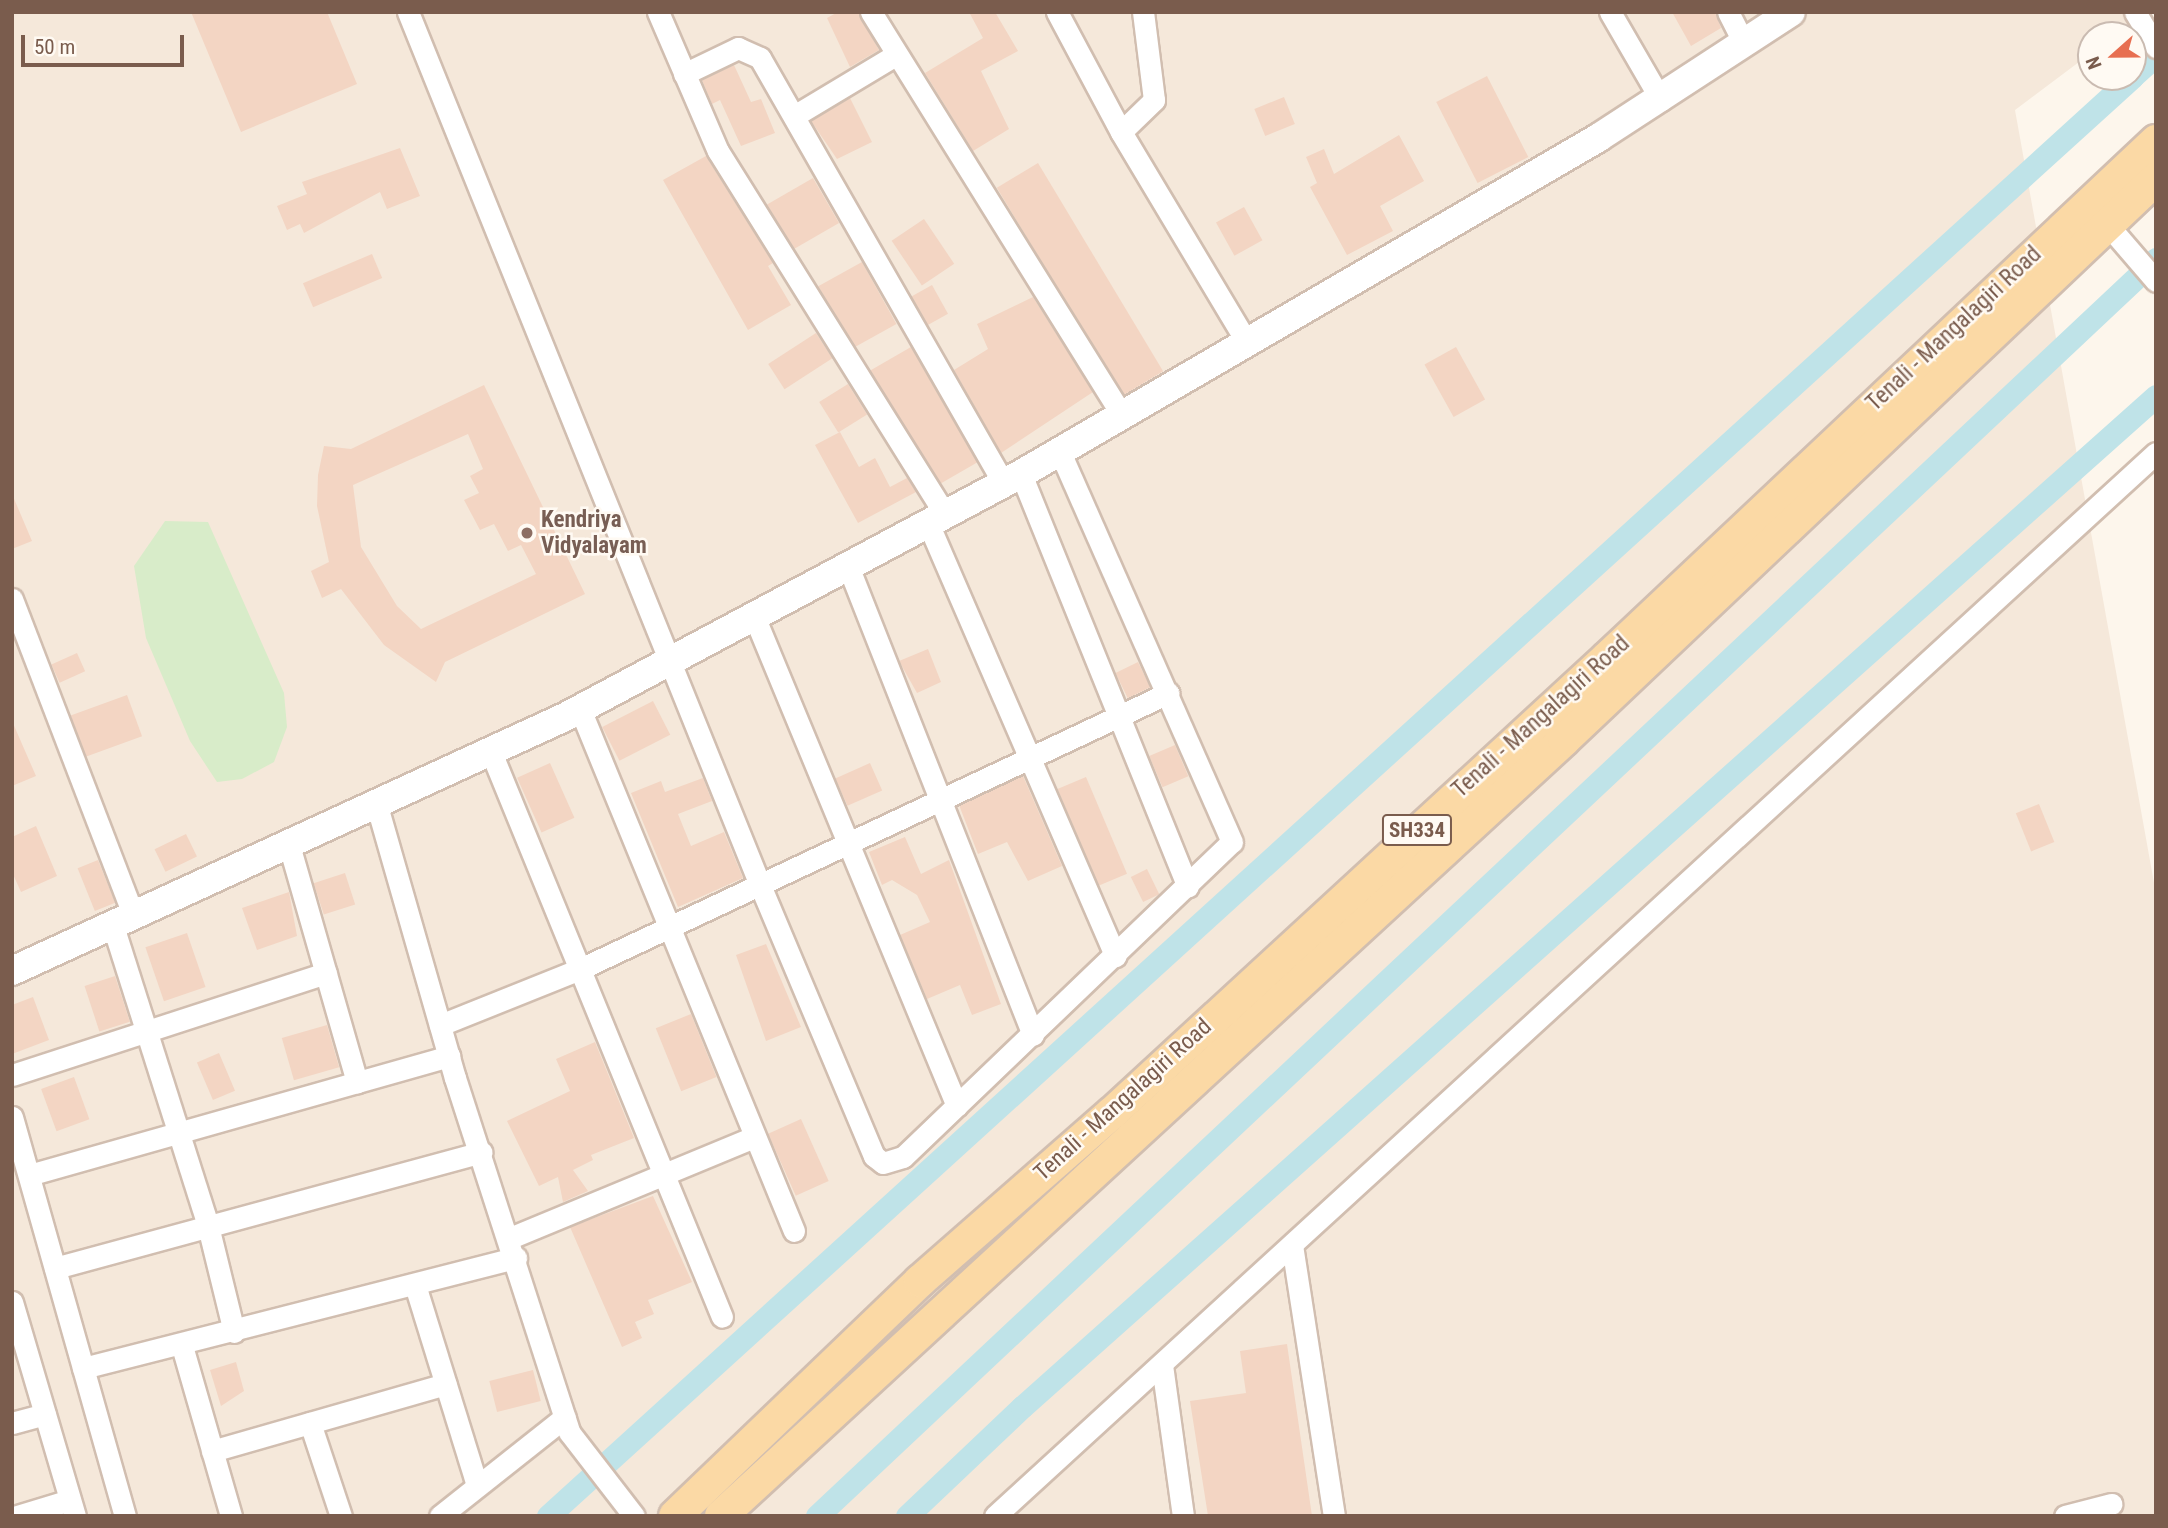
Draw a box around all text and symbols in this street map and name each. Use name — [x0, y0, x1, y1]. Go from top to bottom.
scale bar — [24, 21, 187, 65]
north arrow — [2077, 21, 2147, 91]
text: 50 m — [34, 35, 75, 59]
text: N — [2081, 53, 2107, 73]
street label: Tenali - Mangalagiri Road — [1861, 241, 2047, 417]
place label: Kendriya Vidyalayam — [541, 506, 647, 560]
marker: Kendriya Vidyalayam — [519, 525, 535, 541]
street label: Tenali - Mangalagiri Road — [1447, 630, 1635, 804]
road number: SH334 — [1380, 812, 1454, 848]
street label: Tenali - Mangalagiri Road — [1029, 1013, 1217, 1187]

